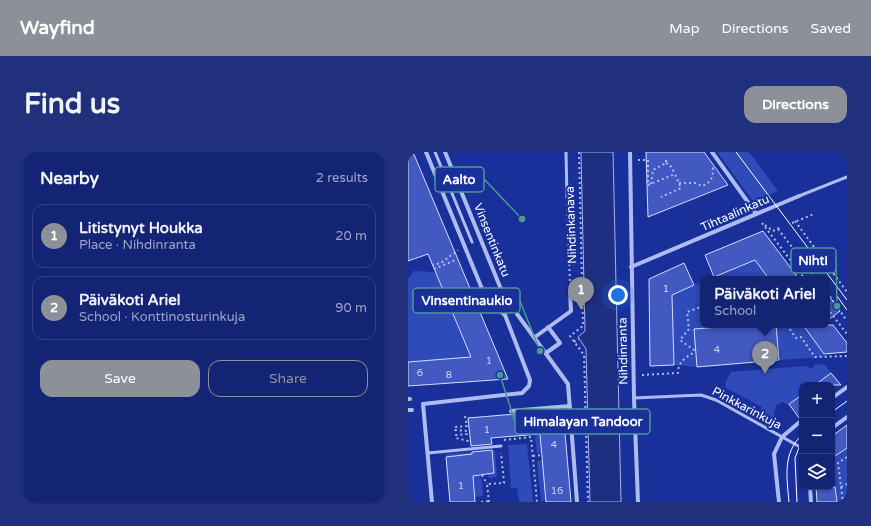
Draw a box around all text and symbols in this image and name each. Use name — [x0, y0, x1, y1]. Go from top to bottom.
text: Wayfind — [20, 17, 95, 39]
text: Map — [669, 20, 700, 37]
text: Directions — [722, 20, 789, 37]
text: Saved — [811, 20, 851, 37]
button: Directions — [744, 86, 847, 123]
text: Find us — [24, 87, 120, 121]
callout: Aalto — [435, 167, 484, 192]
text: Nearby — [40, 168, 99, 189]
text: 2 results — [316, 170, 368, 186]
text: Aalto — [442, 172, 476, 188]
street label: Nihdinkanava — [563, 186, 579, 264]
street label: Tihtaalinkatu — [699, 192, 771, 234]
street label: Vinsentinkatu — [471, 201, 513, 279]
text: Litistynyt Houkka — [79, 219, 203, 237]
text: 1 — [50, 228, 58, 244]
text: 20 m — [335, 228, 367, 244]
text: Place · Nihdinranta — [79, 237, 196, 253]
callout: Nihti — [791, 248, 836, 273]
text: Nihti — [798, 253, 828, 269]
popup — [700, 276, 830, 328]
pin: 1 — [568, 277, 594, 310]
house number: 1 — [663, 283, 669, 295]
your location — [608, 285, 628, 305]
text: Päiväkoti Ariel — [714, 285, 816, 303]
callout: Vinsentinaukio — [413, 288, 520, 313]
text: Päiväkoti Ariel — [79, 291, 180, 309]
text: Vinsentinaukio — [422, 293, 513, 309]
text: 2 — [50, 300, 58, 316]
text: 90 m — [335, 300, 367, 316]
text: School — [714, 303, 756, 319]
text: School · Konttinosturinkuja — [79, 309, 245, 325]
street label: Nihdinranta — [615, 317, 631, 385]
pin: 2 — [752, 341, 778, 374]
house number: 4 — [714, 344, 720, 356]
house number: 1 — [486, 355, 492, 367]
button: Save — [40, 360, 200, 397]
button: Share — [208, 360, 368, 397]
house number: 6 — [417, 367, 423, 379]
house number: 8 — [446, 369, 452, 381]
map controls — [799, 382, 835, 490]
button: + — [799, 382, 835, 418]
street label: Pinkkarinkuja — [710, 384, 784, 432]
callout: Himalayan Tandoor — [515, 409, 650, 434]
text: Himalayan Tandoor — [523, 414, 644, 430]
button: − — [799, 418, 835, 454]
house number: 1 — [484, 424, 490, 436]
house number: 4 — [551, 439, 557, 451]
button: layers — [799, 454, 835, 490]
house number: 1 — [458, 480, 464, 492]
house number: 16 — [551, 485, 563, 497]

